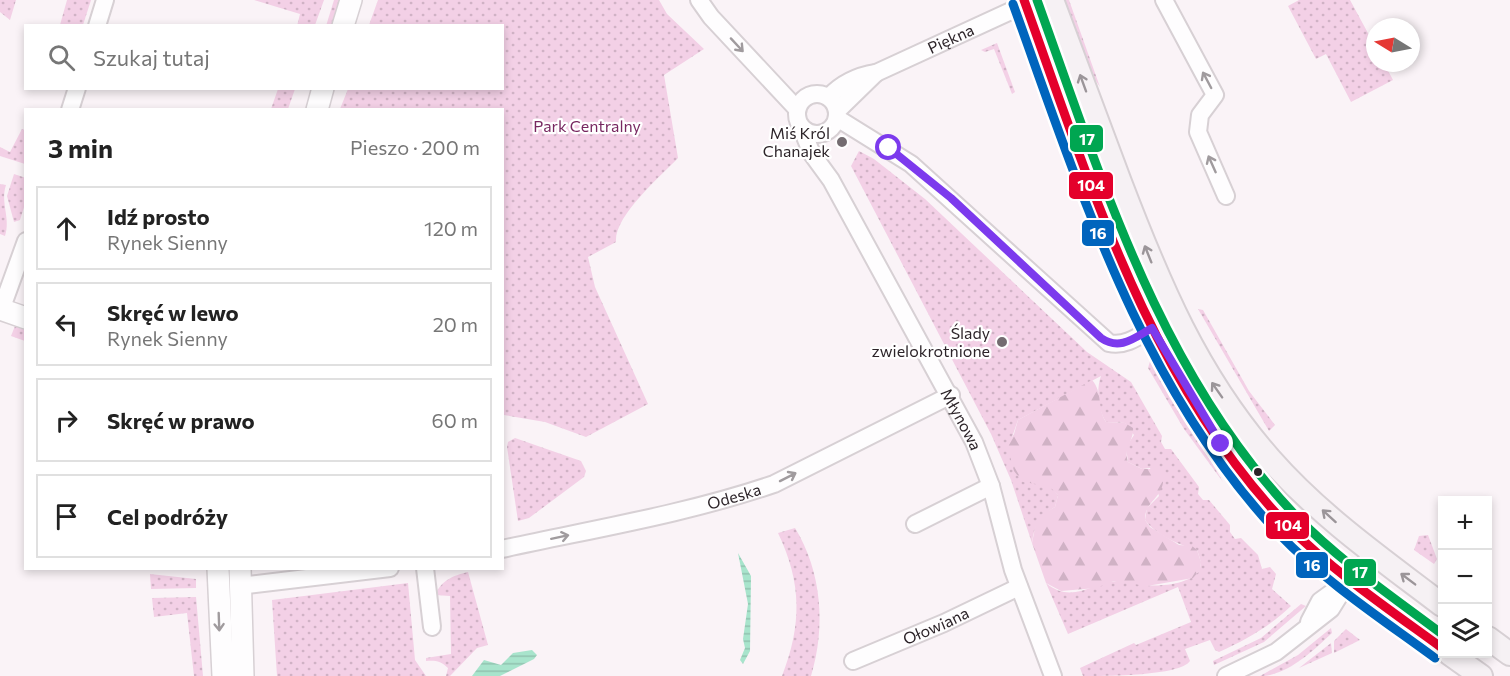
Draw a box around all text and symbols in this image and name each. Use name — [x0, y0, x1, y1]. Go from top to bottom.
north arrow — [1366, 18, 1420, 72]
street label: Piękna — [924, 19, 977, 57]
search box — [24, 24, 504, 90]
one-way arrow — [730, 37, 744, 52]
icon: search — [45, 41, 78, 74]
text: Szukaj tutaj — [93, 44, 210, 71]
one-way arrow — [1201, 72, 1212, 90]
one-way arrow — [1077, 74, 1088, 93]
park label: Park Centralny — [533, 116, 641, 135]
place label: Miś Król Chanajek — [763, 123, 830, 160]
line badge: 17 — [1069, 124, 1104, 153]
text: 17 — [1079, 129, 1095, 148]
text: 3 min — [48, 132, 113, 163]
route start — [875, 134, 901, 160]
text: Pieszo · 200 m — [350, 135, 480, 159]
marker: Miś Król Chanajek — [835, 135, 849, 149]
one-way arrow — [1206, 155, 1217, 174]
line badge: 104 — [1068, 171, 1114, 200]
text: 104 — [1077, 175, 1105, 194]
text: Idź prosto — [107, 203, 210, 230]
icon: ahead — [50, 212, 83, 245]
text: 120 m — [424, 216, 478, 240]
line badge: 16 — [1081, 219, 1115, 247]
text: 16 — [1089, 223, 1107, 242]
text: Rynek Sienny — [107, 230, 228, 254]
one-way arrow — [1142, 245, 1153, 264]
text: Skręć w lewo — [107, 299, 239, 326]
icon: left — [50, 308, 83, 341]
text: 20 m — [433, 312, 478, 336]
place label: Ślady zwielokrotnione — [872, 323, 990, 360]
text: Rynek Sienny — [107, 326, 228, 350]
marker: Ślady zwielokrotnione — [995, 335, 1009, 349]
one-way arrow — [1211, 383, 1224, 399]
street label: Młynowa — [937, 385, 986, 453]
icon: right — [50, 404, 83, 437]
text: Skręć w prawo — [107, 407, 255, 434]
text: 60 m — [432, 408, 478, 432]
route end — [1207, 430, 1233, 456]
unlabelled marker — [1252, 466, 1264, 478]
one-way arrow — [779, 470, 797, 482]
street label: Odeska — [705, 479, 763, 513]
map controls — [1438, 496, 1492, 658]
button: + — [1438, 496, 1492, 550]
icon: arrive — [50, 500, 83, 533]
text: Cel podróży — [107, 503, 228, 530]
one-way arrow — [1322, 510, 1337, 524]
line badge: 104 — [1265, 511, 1310, 540]
text: 104 — [1274, 515, 1302, 534]
one-way arrow — [549, 531, 569, 542]
button: − — [1438, 550, 1492, 604]
line badge: 16 — [1295, 551, 1329, 579]
text: 16 — [1303, 555, 1321, 574]
line badge: 17 — [1343, 558, 1377, 587]
text: 17 — [1352, 562, 1368, 581]
one-way arrow — [1401, 573, 1417, 586]
street label: Ołowiana — [900, 603, 972, 648]
button: layers — [1438, 604, 1492, 658]
one-way arrow — [213, 612, 225, 632]

